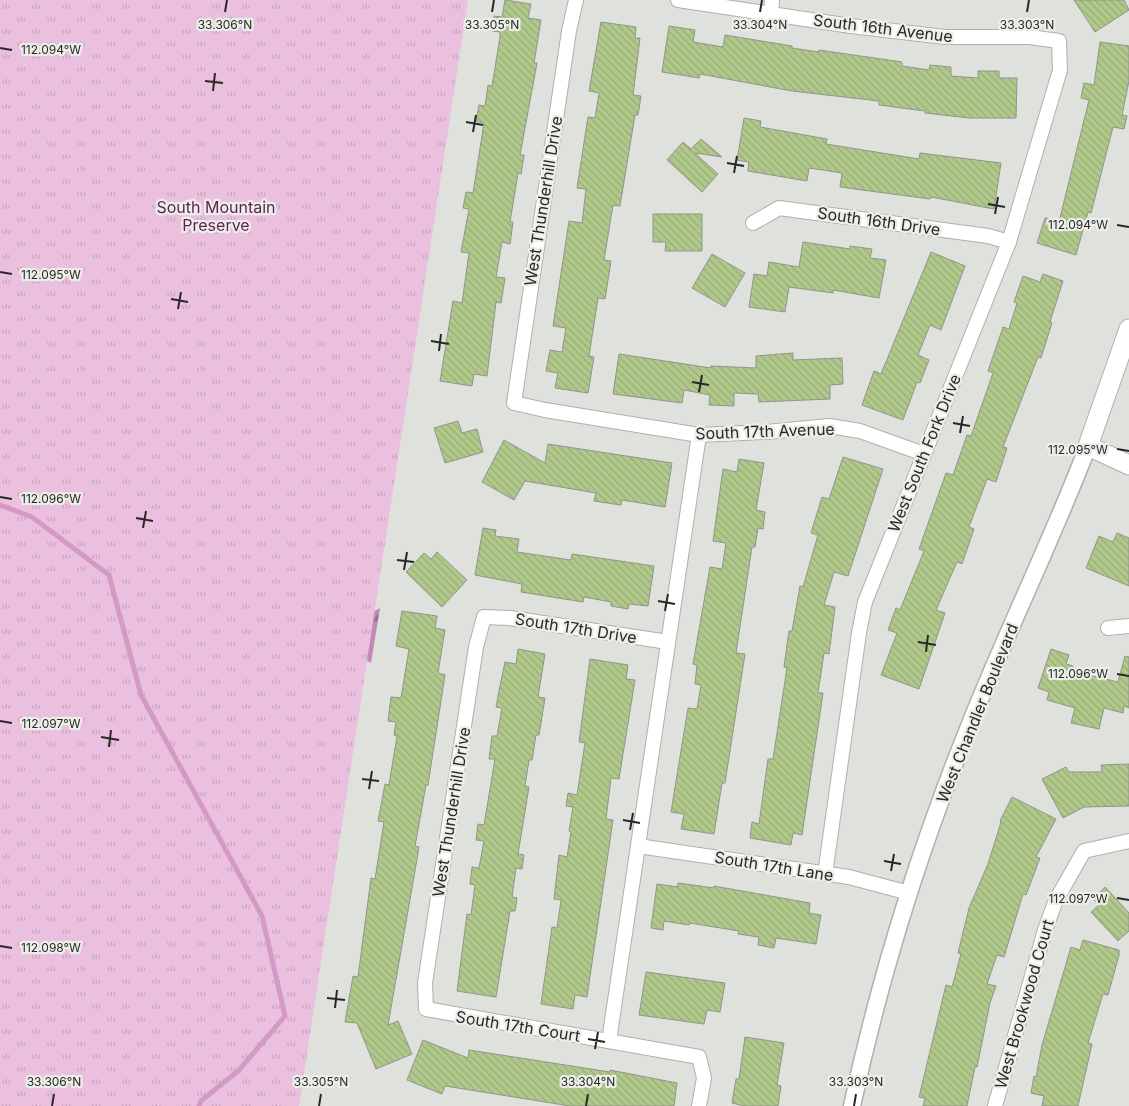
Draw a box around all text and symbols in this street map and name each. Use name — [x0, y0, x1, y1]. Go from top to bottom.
street label: South 16th Avenue — [812, 10, 954, 46]
text: 33.306°N — [198, 17, 252, 32]
text: 33.305°N — [465, 17, 519, 32]
text: 33.304°N — [733, 17, 787, 32]
text: 33.303°N — [1000, 17, 1054, 32]
text: 112.094°W — [21, 42, 81, 57]
street label: West Thunderhill Drive — [520, 115, 566, 287]
park label: South Mountain Preserve — [156, 197, 276, 235]
street label: South 16th Drive — [816, 202, 942, 240]
text: 112.094°W — [1048, 217, 1108, 232]
text: 112.095°W — [21, 267, 81, 282]
street label: West South Fork Drive — [883, 371, 965, 535]
street label: South 17th Avenue — [695, 419, 835, 443]
text: 112.095°W — [1048, 442, 1108, 457]
text: 112.096°W — [21, 491, 81, 506]
street label: South 17th Drive — [514, 609, 638, 647]
street label: West Chandler Boulevard — [932, 621, 1022, 805]
text: 112.096°W — [1048, 666, 1108, 681]
text: 112.097°W — [21, 716, 81, 731]
street label: West Thunderhill Drive — [428, 726, 474, 898]
street label: South 17th Lane — [713, 847, 835, 885]
text: 112.097°W — [1048, 891, 1108, 906]
street label: West Brookwood Court — [990, 917, 1058, 1091]
text: 112.098°W — [21, 940, 81, 955]
street label: South 17th Court — [454, 1006, 582, 1046]
text: 33.306°N — [27, 1074, 81, 1089]
text: 33.305°N — [294, 1074, 348, 1089]
text: 33.304°N — [561, 1074, 615, 1089]
text: 33.303°N — [829, 1074, 883, 1089]

